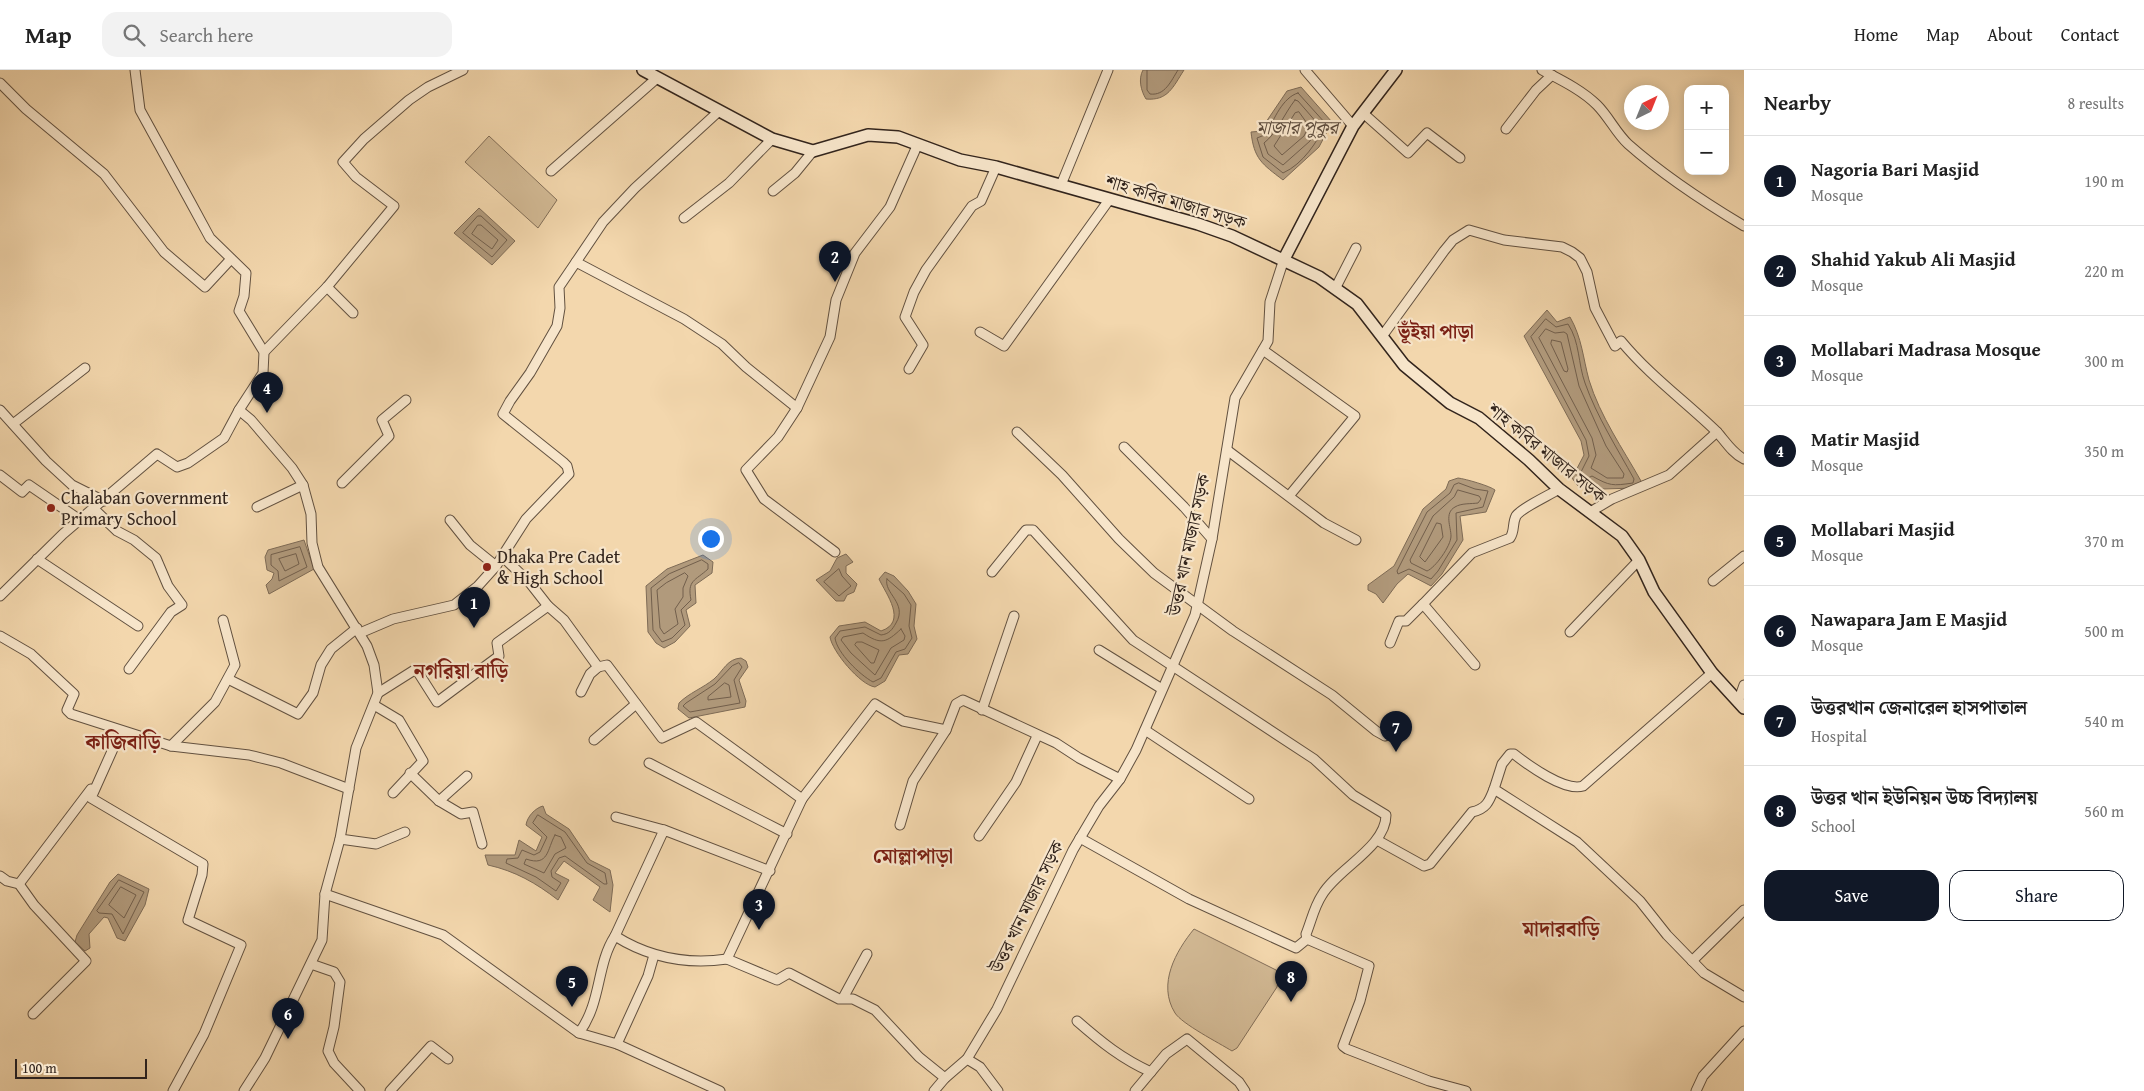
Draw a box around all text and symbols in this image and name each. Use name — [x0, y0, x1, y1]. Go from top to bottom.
search box — [102, 12, 452, 57]
text: Map — [25, 17, 72, 52]
icon: search — [120, 21, 148, 49]
text: Search here — [160, 21, 253, 49]
text: Home — [1854, 21, 1898, 48]
text: Map — [1926, 21, 1959, 48]
text: About — [1987, 21, 2033, 48]
text: Contact — [2061, 21, 2119, 48]
north arrow — [1624, 85, 1669, 130]
map controls — [1684, 85, 1729, 175]
button: + — [1684, 85, 1729, 130]
text: Nearby — [1764, 87, 1831, 118]
text: 8 results — [2067, 91, 2124, 115]
water label: মাজার পুকুর — [1256, 113, 1341, 141]
button: − — [1684, 130, 1729, 175]
text: Nagoria Bari Masjid — [1811, 155, 1979, 183]
street label: শাহ কবির মাজার সড়ক — [1102, 167, 1251, 236]
text: 1 — [1776, 169, 1784, 193]
text: 190 m — [2084, 169, 2124, 193]
text: Mosque — [1811, 183, 1863, 207]
pin: 2 — [819, 241, 851, 282]
text: Shahid Yakub Ali Masjid — [1811, 245, 2016, 273]
text: 2 — [1776, 259, 1784, 283]
text: 220 m — [2084, 259, 2124, 283]
text: Mosque — [1811, 273, 1863, 297]
district label: ভূঁইয়া পাড়া — [1397, 317, 1474, 345]
text: Mollabari Madrasa Mosque — [1811, 335, 2041, 363]
text: 3 — [1776, 349, 1784, 373]
text: 300 m — [2084, 349, 2124, 373]
text: Mosque — [1811, 363, 1863, 387]
pin: 4 — [251, 372, 283, 413]
street label: শাহ কবির মাজার সড়ক — [1481, 396, 1613, 510]
text: Matir Masjid — [1811, 425, 1920, 453]
text: 4 — [1776, 439, 1784, 463]
text: 350 m — [2084, 439, 2124, 463]
text: Mosque — [1811, 453, 1863, 477]
street label: উত্তর খান মাজার সড়ক — [1160, 470, 1217, 619]
place label: Chalaban Government Primary School — [61, 484, 229, 532]
marker: Chalaban Government Primary School — [45, 502, 57, 514]
text: Mollabari Masjid — [1811, 515, 1955, 543]
your location — [698, 526, 724, 552]
text: 5 — [1776, 529, 1784, 553]
text: 370 m — [2084, 529, 2124, 553]
place label: Dhaka Pre Cadet & High School — [497, 543, 621, 591]
text: Mosque — [1811, 543, 1863, 567]
marker: Dhaka Pre Cadet & High School — [481, 561, 493, 573]
pin: 1 — [458, 587, 490, 628]
text: Nawapara Jam E Masjid — [1811, 605, 2007, 633]
text: 6 — [1776, 619, 1784, 643]
text: 500 m — [2084, 619, 2124, 643]
text: Mosque — [1811, 633, 1863, 657]
district label: নগরিয়া বাড়ি — [413, 656, 509, 685]
text: উত্তরখান জেনারেল হাসপাতাল — [1811, 693, 2027, 721]
text: 7 — [1776, 709, 1784, 733]
text: 540 m — [2084, 709, 2124, 733]
pin: 7 — [1380, 711, 1412, 752]
text: Hospital — [1811, 724, 1867, 748]
district label: কাজিবাড়ি — [85, 727, 162, 756]
text: উত্তর খান ইউনিয়ন উচ্চ বিদ্যালয় — [1811, 783, 2038, 811]
text: 8 — [1776, 799, 1784, 823]
text: 560 m — [2084, 799, 2124, 823]
text: School — [1811, 814, 1855, 838]
street label: উত্তর খান মাজার সড়ক — [982, 835, 1071, 978]
district label: মোল্লাপাড়া — [873, 841, 953, 870]
button: Save — [1764, 870, 1939, 921]
button: Share — [1949, 870, 2124, 921]
pin: 3 — [743, 889, 775, 930]
district label: মাদারবাড়ি — [1521, 914, 1601, 943]
pin: 8 — [1275, 961, 1307, 1002]
pin: 5 — [556, 966, 588, 1007]
pin: 6 — [272, 998, 304, 1039]
scale bar — [15, 1056, 148, 1079]
text: 100 m — [22, 1058, 57, 1078]

